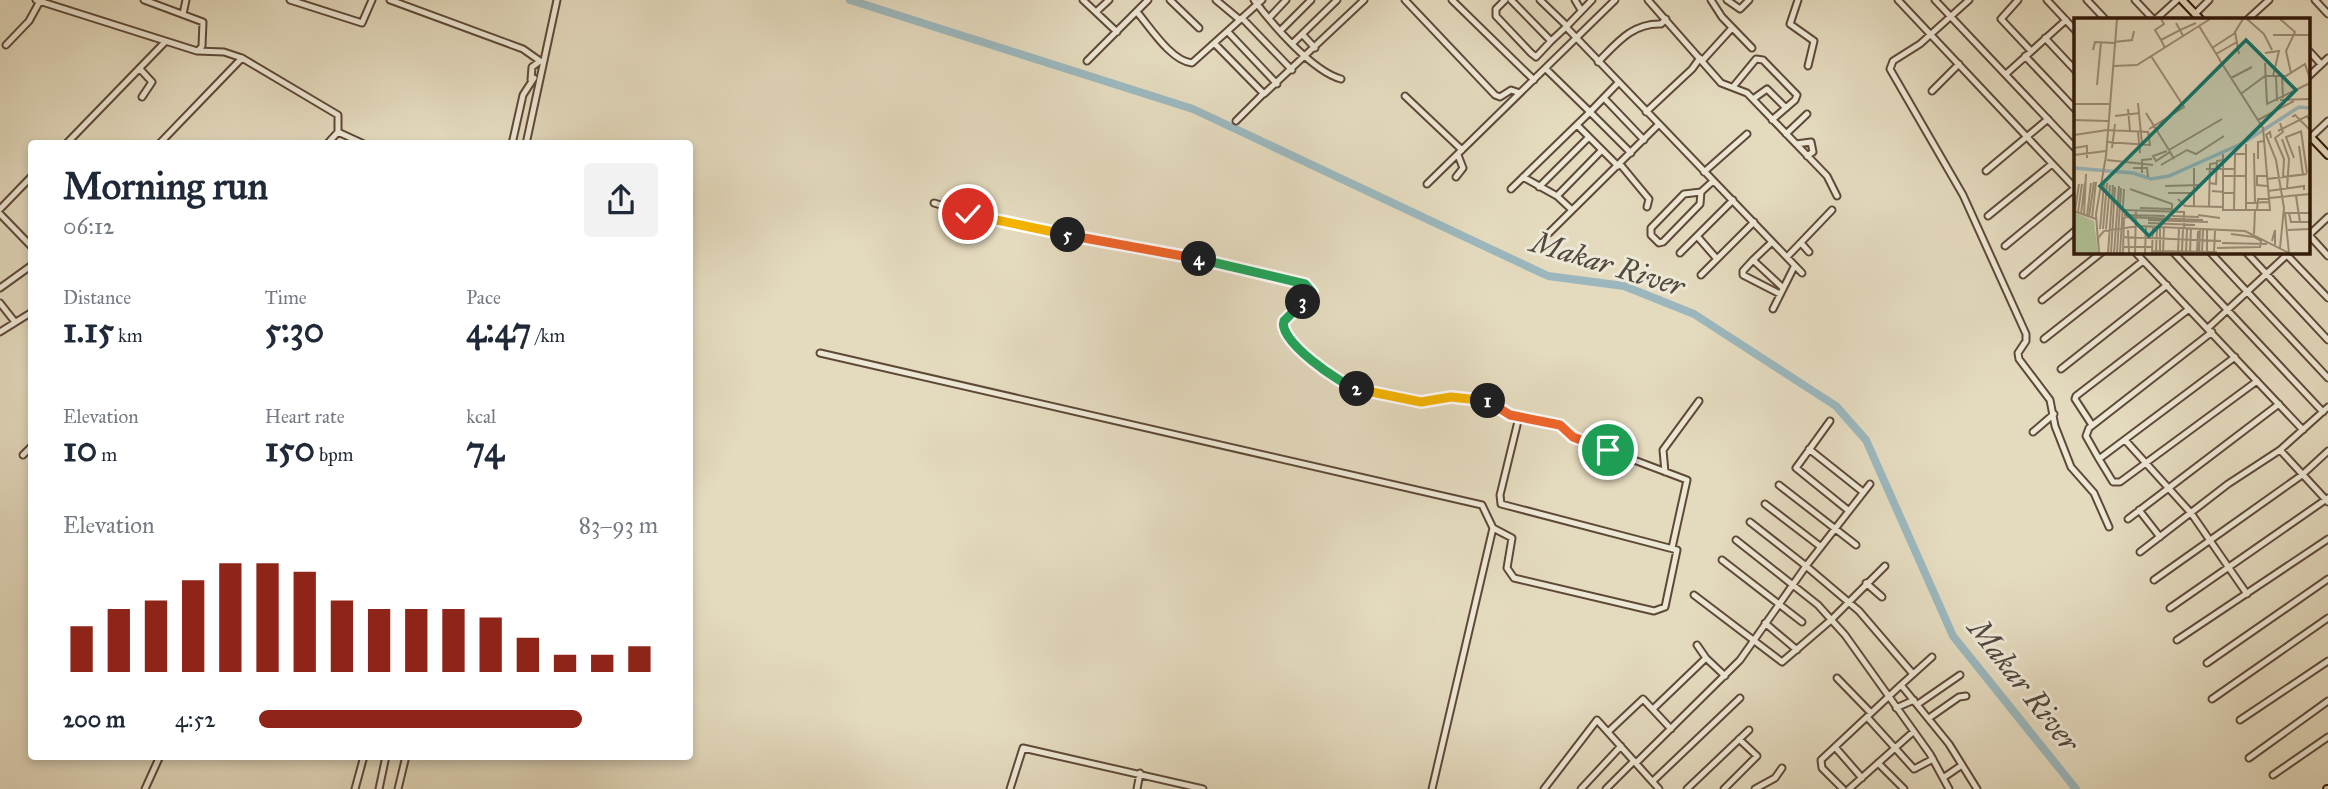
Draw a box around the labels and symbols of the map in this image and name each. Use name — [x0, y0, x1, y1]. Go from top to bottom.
inset map — [2074, 18, 2310, 254]
pin — [938, 184, 998, 244]
pin: 5 — [1050, 218, 1086, 252]
water label: Makar River — [1524, 223, 1690, 305]
pin: 4 — [1182, 242, 1216, 276]
pin: 3 — [1286, 284, 1320, 320]
pin: 2 — [1340, 372, 1374, 406]
pin: 1 — [1470, 384, 1506, 418]
pin — [1578, 420, 1638, 480]
water label: Makar River — [1959, 609, 2088, 760]

